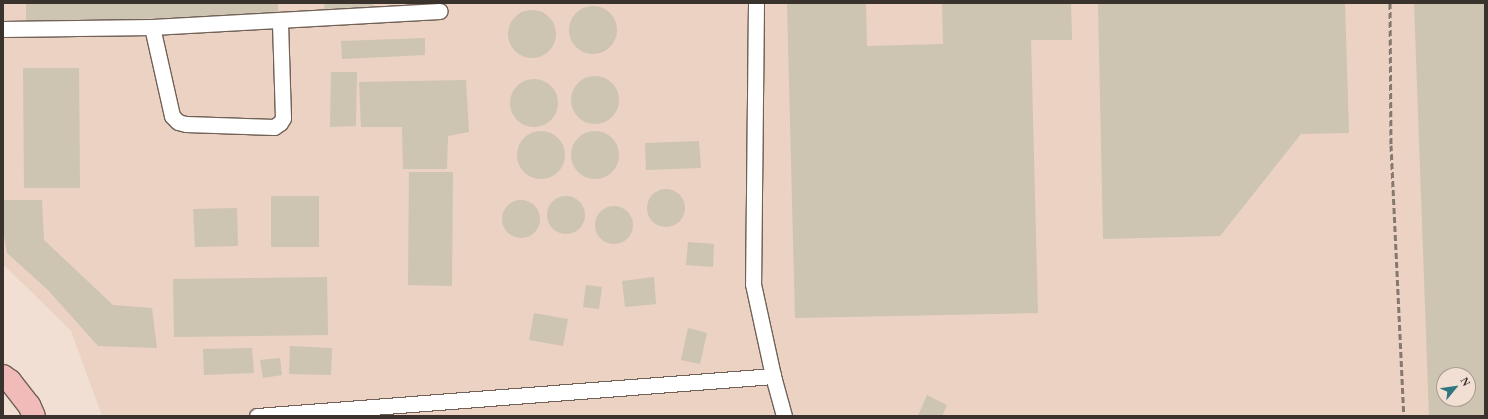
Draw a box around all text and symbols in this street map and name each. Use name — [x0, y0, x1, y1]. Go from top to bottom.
north arrow — [1436, 367, 1476, 407]
text: N — [1458, 375, 1473, 388]

